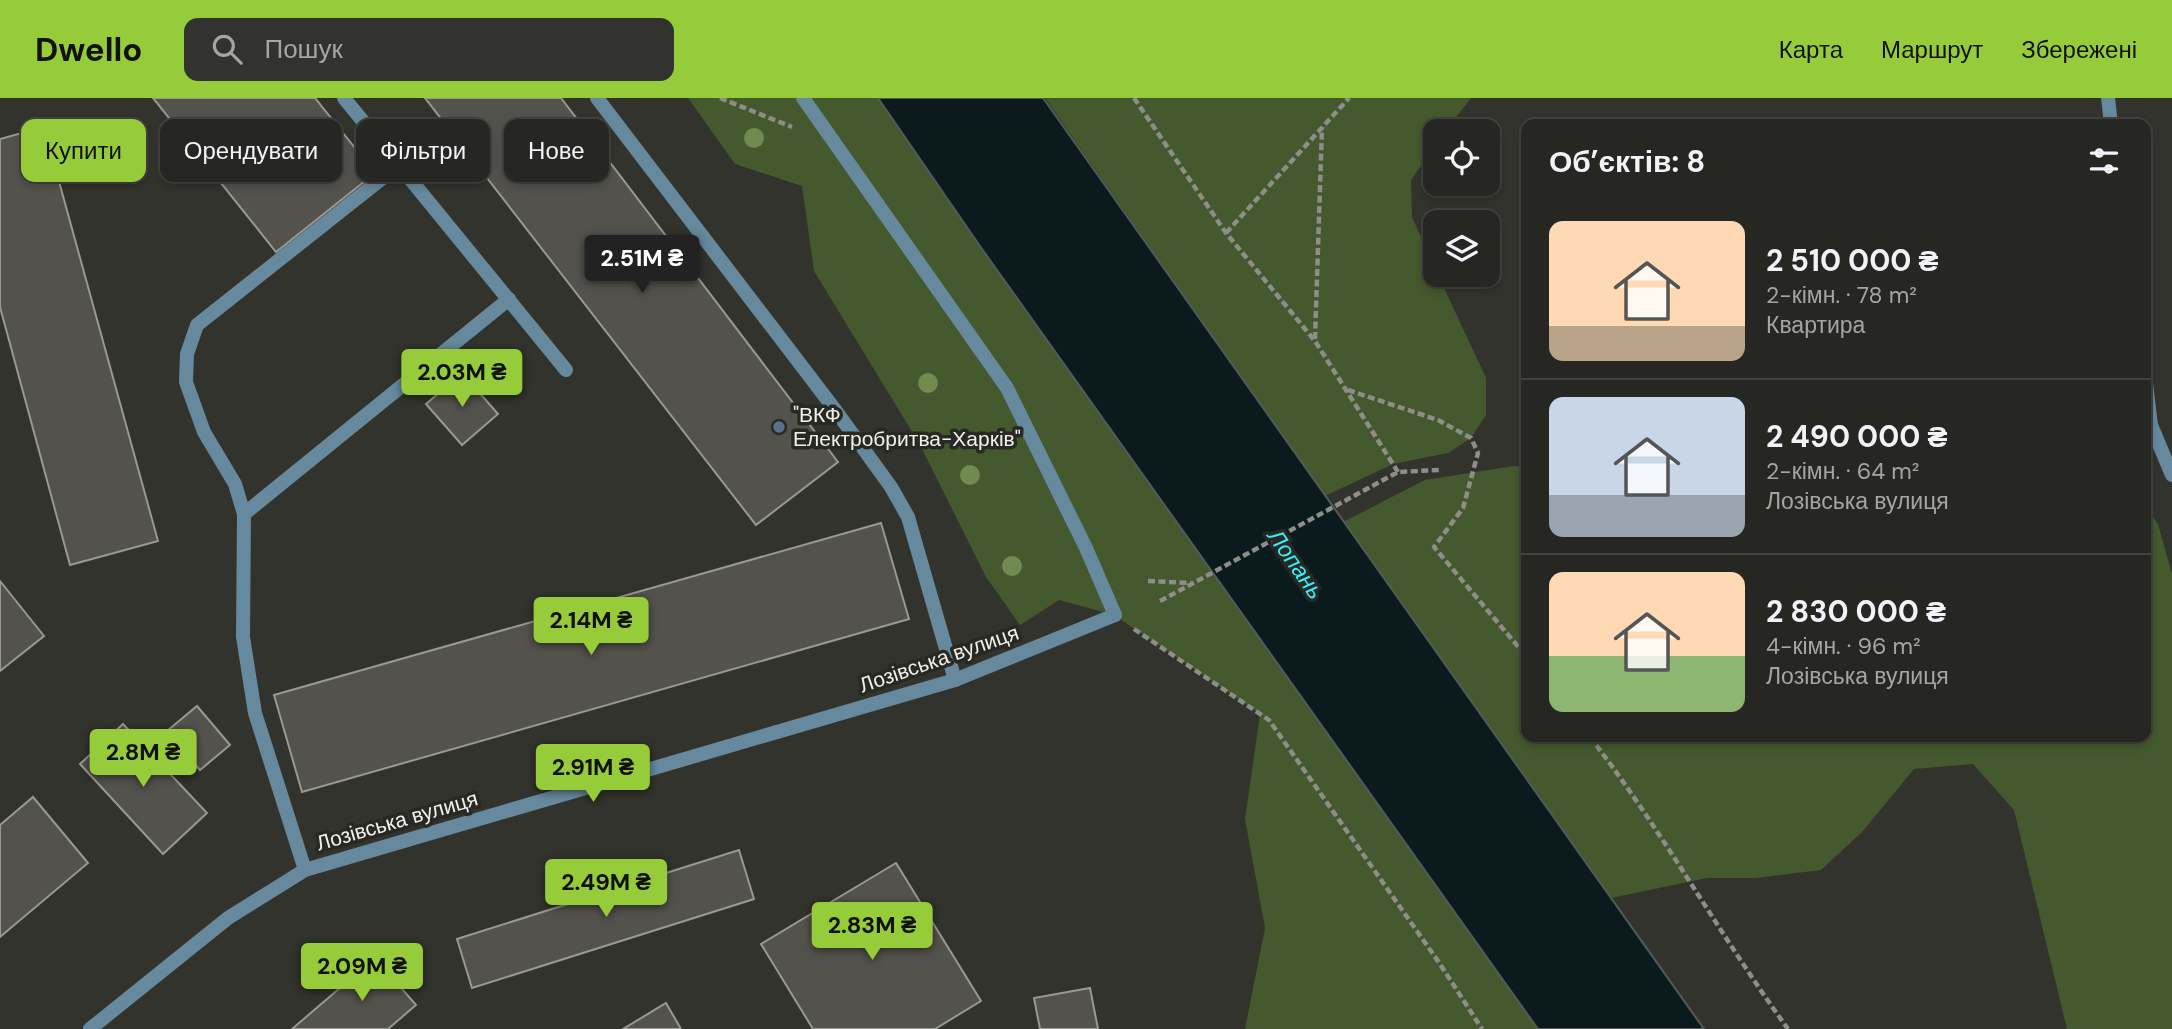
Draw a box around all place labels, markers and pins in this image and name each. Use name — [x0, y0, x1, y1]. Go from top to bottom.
pin: 2.51M ₴ — [577, 236, 707, 295]
pin: 2.03M ₴ — [397, 350, 527, 409]
place label: "ВКФ Електробритва-Харків" — [793, 401, 1021, 453]
marker: "ВКФ Електробритва-Харків" — [771, 419, 787, 435]
pin: 2.14M ₴ — [526, 598, 656, 657]
pin: 2.8M ₴ — [86, 730, 200, 789]
pin: 2.91M ₴ — [528, 744, 658, 804]
pin: 2.49M ₴ — [541, 860, 671, 919]
pin: 2.83M ₴ — [807, 902, 937, 962]
pin: 2.09M ₴ — [297, 944, 427, 1003]

